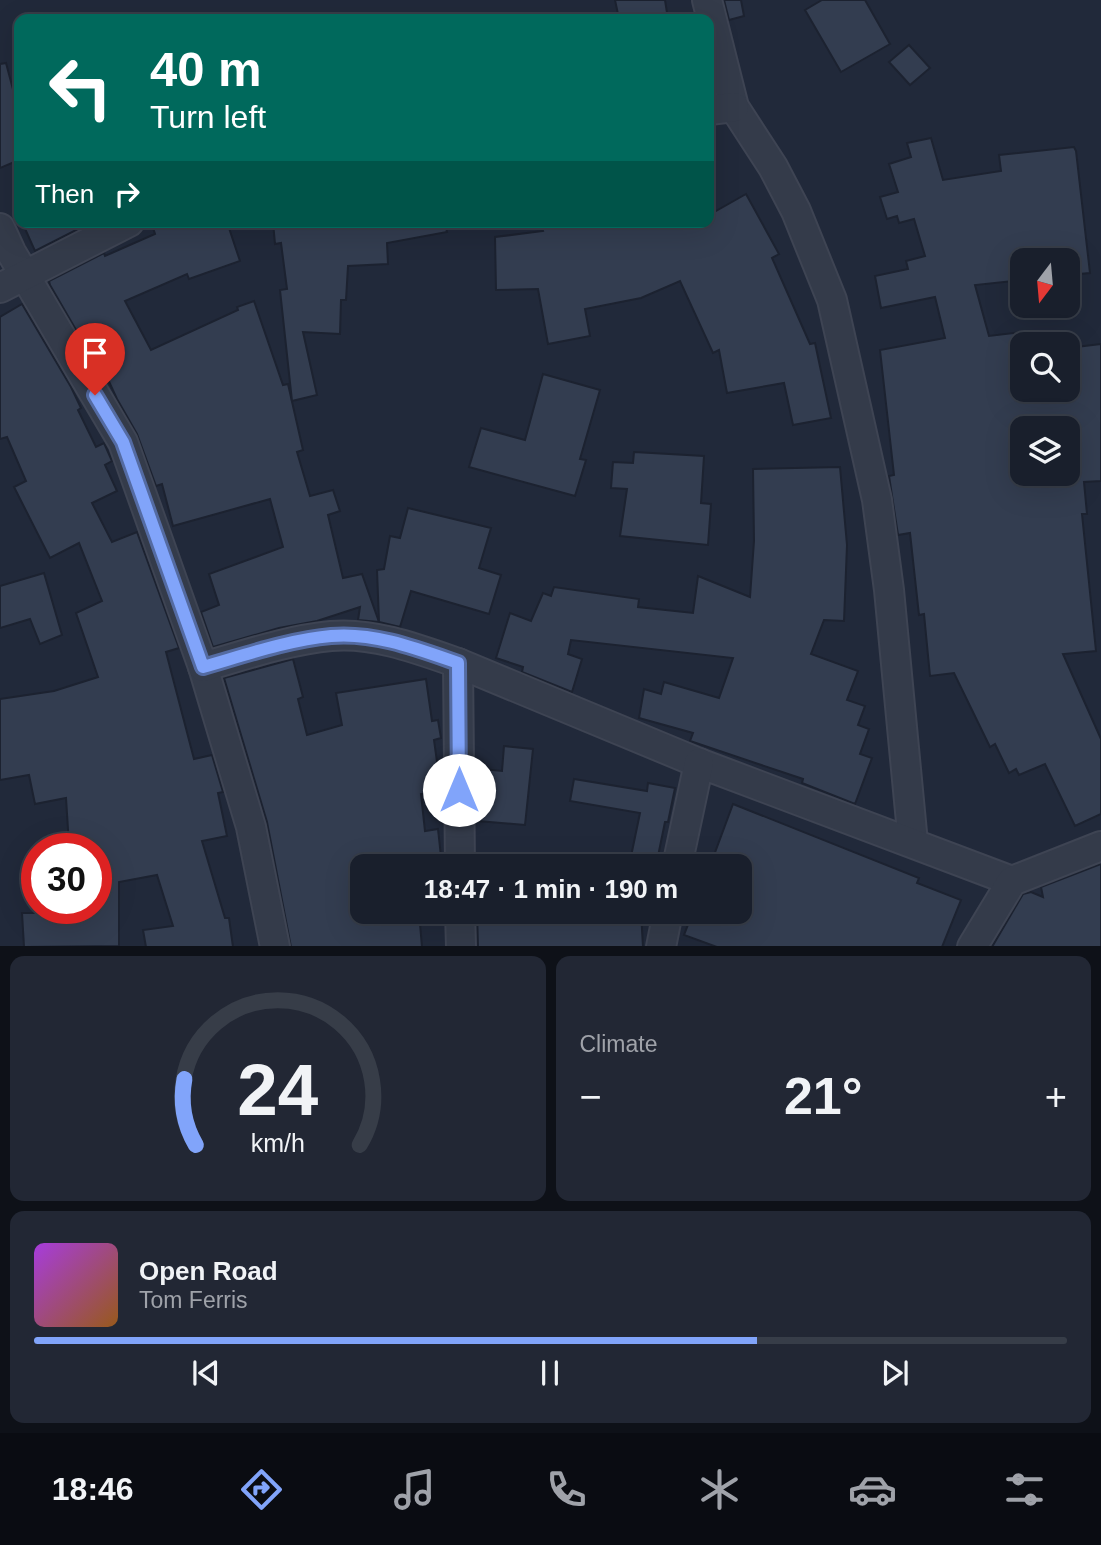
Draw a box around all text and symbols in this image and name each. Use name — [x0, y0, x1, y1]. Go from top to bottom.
icon: left — [35, 42, 126, 133]
text: 40 m — [150, 42, 262, 96]
text: Turn left — [150, 99, 266, 135]
icon: right — [108, 175, 146, 213]
text: Then — [35, 179, 94, 209]
north arrow — [1010, 248, 1080, 318]
map controls — [1010, 248, 1080, 486]
pin — [65, 323, 125, 395]
button: search — [1010, 332, 1080, 402]
icon: arrive — [76, 334, 114, 372]
button: layers — [1010, 416, 1080, 486]
position arrow — [422, 753, 496, 827]
speed limit sign: 30 — [21, 833, 112, 924]
text: 18:47 · 1 min · 190 m — [424, 874, 678, 904]
text: Climate — [580, 1031, 657, 1057]
text: 24 — [237, 1049, 319, 1130]
text: 21° — [784, 1067, 863, 1125]
text: − — [580, 1076, 602, 1118]
text: + — [1045, 1076, 1067, 1118]
text: km/h — [251, 1128, 305, 1156]
text: Open Road — [139, 1256, 278, 1286]
text: Tom Ferris — [139, 1287, 248, 1313]
icon: previous — [187, 1354, 225, 1392]
icon: pause — [531, 1354, 569, 1392]
icon: next — [876, 1354, 914, 1392]
icon: directions — [237, 1465, 286, 1514]
icon: music — [390, 1465, 439, 1514]
icon: phone — [542, 1465, 591, 1514]
icon: climate — [695, 1465, 744, 1514]
icon: car — [848, 1465, 897, 1514]
icon: filters — [1000, 1465, 1049, 1514]
text: 18:46 — [52, 1471, 134, 1507]

